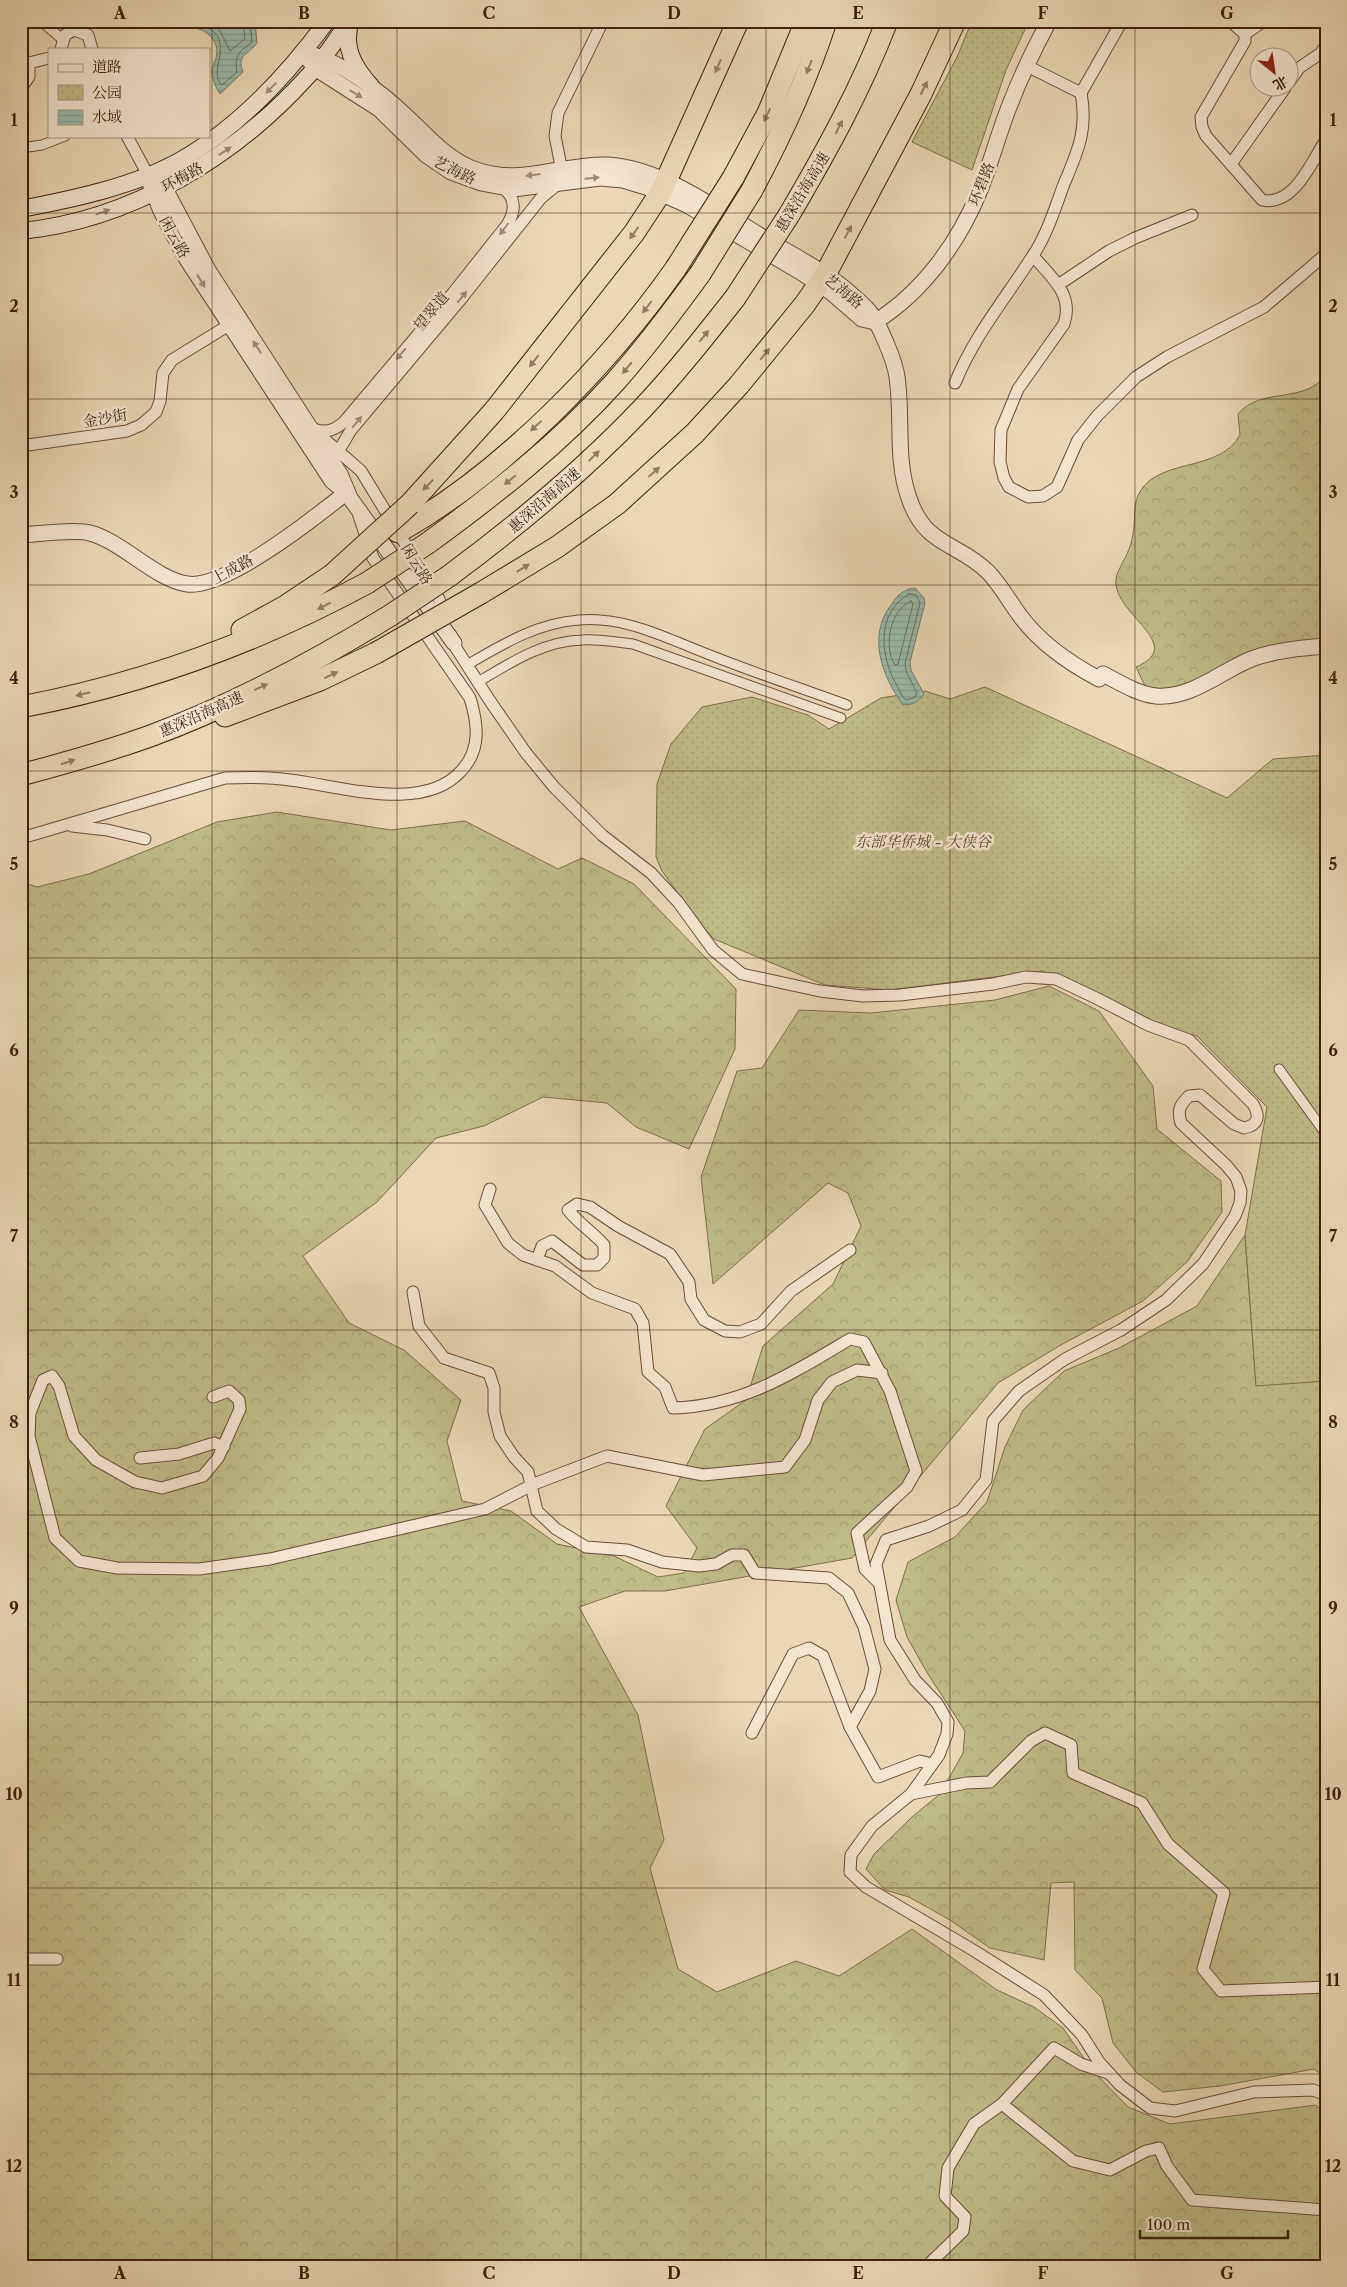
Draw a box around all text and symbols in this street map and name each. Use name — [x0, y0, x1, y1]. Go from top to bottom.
text: A — [113, 3, 127, 23]
text: B — [298, 3, 310, 23]
text: C — [483, 3, 495, 23]
text: D — [667, 3, 681, 23]
text: E — [852, 3, 864, 23]
text: F — [1038, 3, 1049, 23]
text: G — [1220, 3, 1234, 23]
legend — [48, 48, 210, 138]
north arrow — [1250, 48, 1300, 98]
text: 道路 — [92, 57, 122, 76]
one-way arrow — [714, 59, 722, 73]
one-way arrow — [805, 60, 813, 75]
text: 北 — [1270, 72, 1291, 95]
one-way arrow — [920, 81, 928, 95]
one-way arrow — [265, 82, 277, 94]
text: 公园 — [92, 83, 122, 102]
one-way arrow — [350, 89, 363, 98]
text: 水域 — [92, 107, 122, 126]
one-way arrow — [763, 108, 771, 122]
text: 1 — [10, 110, 18, 130]
text: 1 — [1329, 110, 1337, 130]
one-way arrow — [835, 120, 843, 135]
one-way arrow — [218, 146, 232, 156]
street label: 惠深沿海高速 — [771, 149, 833, 235]
street label: 艺海路 — [431, 152, 479, 188]
street label: 环梅路 — [158, 158, 206, 196]
street label: 环碧路 — [964, 160, 998, 208]
one-way arrow — [525, 171, 541, 179]
one-way arrow — [584, 174, 600, 182]
one-way arrow — [95, 208, 110, 215]
street label: 闲云路 — [156, 213, 194, 261]
one-way arrow — [499, 222, 509, 236]
one-way arrow — [844, 224, 852, 239]
one-way arrow — [629, 226, 639, 240]
street label: 艺海路 — [821, 269, 867, 313]
one-way arrow — [197, 275, 206, 288]
street label: 望翠道 — [409, 288, 453, 334]
one-way arrow — [456, 291, 467, 304]
text: 2 — [9, 296, 19, 316]
text: 2 — [1328, 296, 1338, 316]
one-way arrow — [642, 300, 652, 314]
one-way arrow — [699, 330, 710, 343]
one-way arrow — [253, 341, 262, 354]
one-way arrow — [395, 348, 407, 360]
one-way arrow — [759, 348, 770, 361]
one-way arrow — [528, 354, 539, 367]
one-way arrow — [621, 361, 633, 373]
street label: 金沙街 — [81, 405, 129, 431]
one-way arrow — [352, 415, 363, 428]
one-way arrow — [531, 420, 543, 432]
one-way arrow — [588, 450, 600, 462]
street label: 惠深沿海高速 — [504, 463, 584, 537]
one-way arrow — [647, 466, 659, 478]
one-way arrow — [504, 475, 517, 486]
one-way arrow — [423, 478, 435, 490]
text: 3 — [9, 482, 19, 502]
text: 3 — [1328, 482, 1338, 502]
street label: 闲云路 — [397, 540, 437, 588]
street label: 上成路 — [208, 550, 256, 588]
one-way arrow — [516, 563, 529, 572]
one-way arrow — [317, 602, 331, 610]
text: 4 — [9, 668, 19, 688]
text: 4 — [1328, 668, 1338, 688]
one-way arrow — [324, 671, 338, 679]
one-way arrow — [254, 683, 268, 691]
street label: 惠深沿海高速 — [156, 687, 246, 741]
one-way arrow — [76, 690, 91, 698]
one-way arrow — [61, 757, 76, 765]
park label: 东部华侨城 - 大侠谷 — [855, 832, 992, 851]
text: 5 — [10, 854, 19, 874]
text: 5 — [1329, 854, 1338, 874]
text: 6 — [9, 1040, 19, 1060]
text: 6 — [1328, 1040, 1338, 1060]
text: 7 — [10, 1226, 19, 1246]
text: 7 — [1329, 1226, 1338, 1246]
text: 8 — [9, 1412, 19, 1432]
text: 8 — [1328, 1412, 1338, 1432]
text: 9 — [9, 1598, 19, 1618]
text: 9 — [1328, 1598, 1338, 1618]
text: 10 — [5, 1784, 23, 1804]
text: 10 — [1324, 1784, 1342, 1804]
text: 11 — [7, 1970, 22, 1990]
text: 11 — [1326, 1970, 1341, 1990]
text: 12 — [6, 2156, 22, 2176]
text: 12 — [1325, 2156, 1341, 2176]
scale bar — [1140, 2207, 1287, 2239]
text: 100 m — [1147, 2215, 1190, 2234]
text: A — [113, 2263, 127, 2283]
text: B — [298, 2263, 310, 2283]
text: C — [483, 2263, 495, 2283]
text: D — [667, 2263, 681, 2283]
text: E — [852, 2263, 864, 2283]
text: F — [1038, 2263, 1049, 2283]
text: G — [1220, 2263, 1234, 2283]

